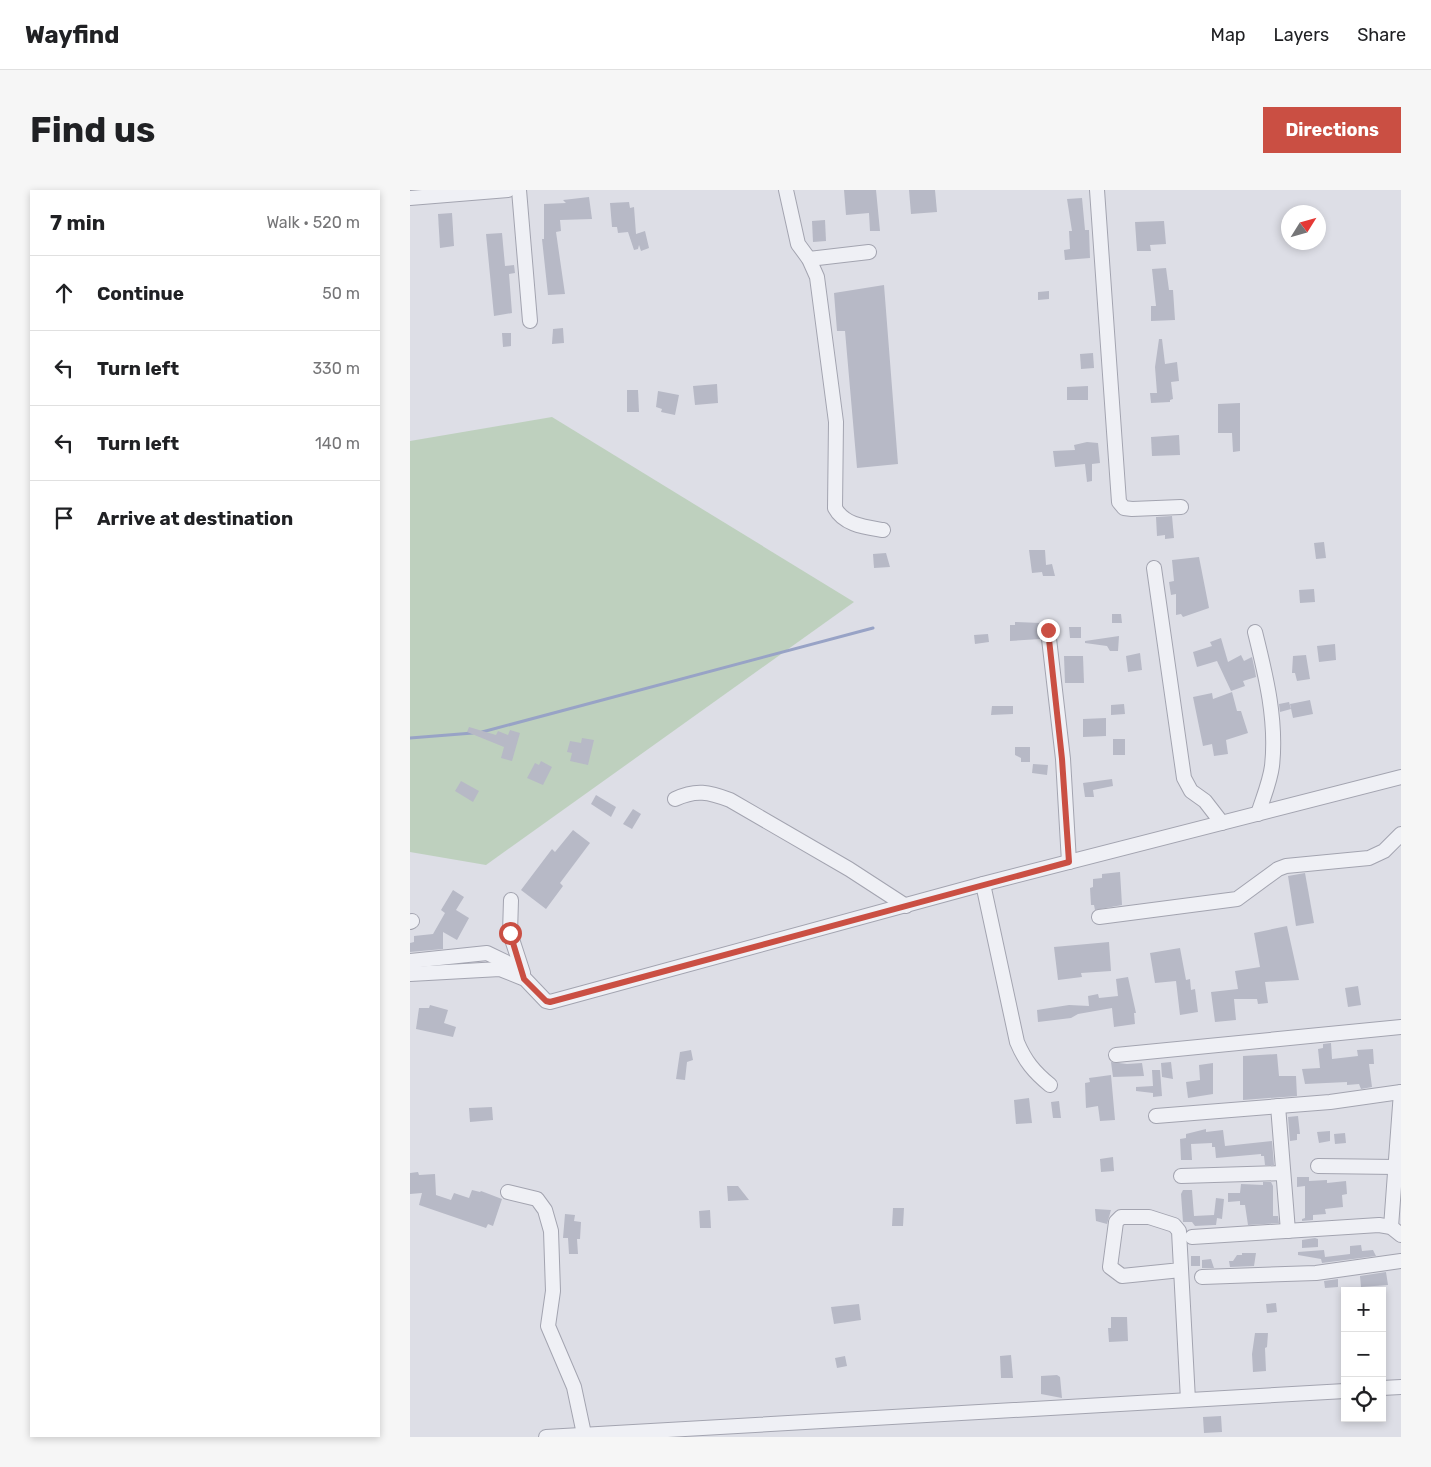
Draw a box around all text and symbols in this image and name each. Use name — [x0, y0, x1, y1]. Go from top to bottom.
text: Wayfind — [25, 21, 119, 49]
text: Map — [1211, 24, 1246, 46]
text: Layers — [1274, 24, 1329, 46]
text: Share — [1357, 24, 1406, 46]
button: Directions — [1263, 107, 1401, 153]
text: Find us — [30, 109, 155, 151]
north arrow — [1281, 205, 1326, 250]
text: 7 min — [50, 210, 105, 235]
text: Walk · 520 m — [266, 213, 360, 232]
icon: ahead — [50, 279, 78, 307]
text: Continue — [97, 282, 184, 305]
text: 50 m — [322, 284, 360, 303]
icon: left — [50, 354, 78, 382]
text: Turn left — [97, 357, 179, 380]
text: 330 m — [312, 359, 360, 378]
icon: left — [50, 429, 78, 457]
text: Turn left — [97, 432, 179, 455]
text: 140 m — [315, 434, 360, 453]
icon: arrive — [50, 504, 78, 532]
text: Arrive at destination — [97, 507, 293, 530]
route end — [1037, 619, 1060, 642]
route start — [499, 922, 522, 945]
map controls — [1341, 1287, 1386, 1422]
button: + — [1341, 1287, 1386, 1332]
button: − — [1341, 1332, 1386, 1377]
button: locate — [1341, 1377, 1386, 1422]

